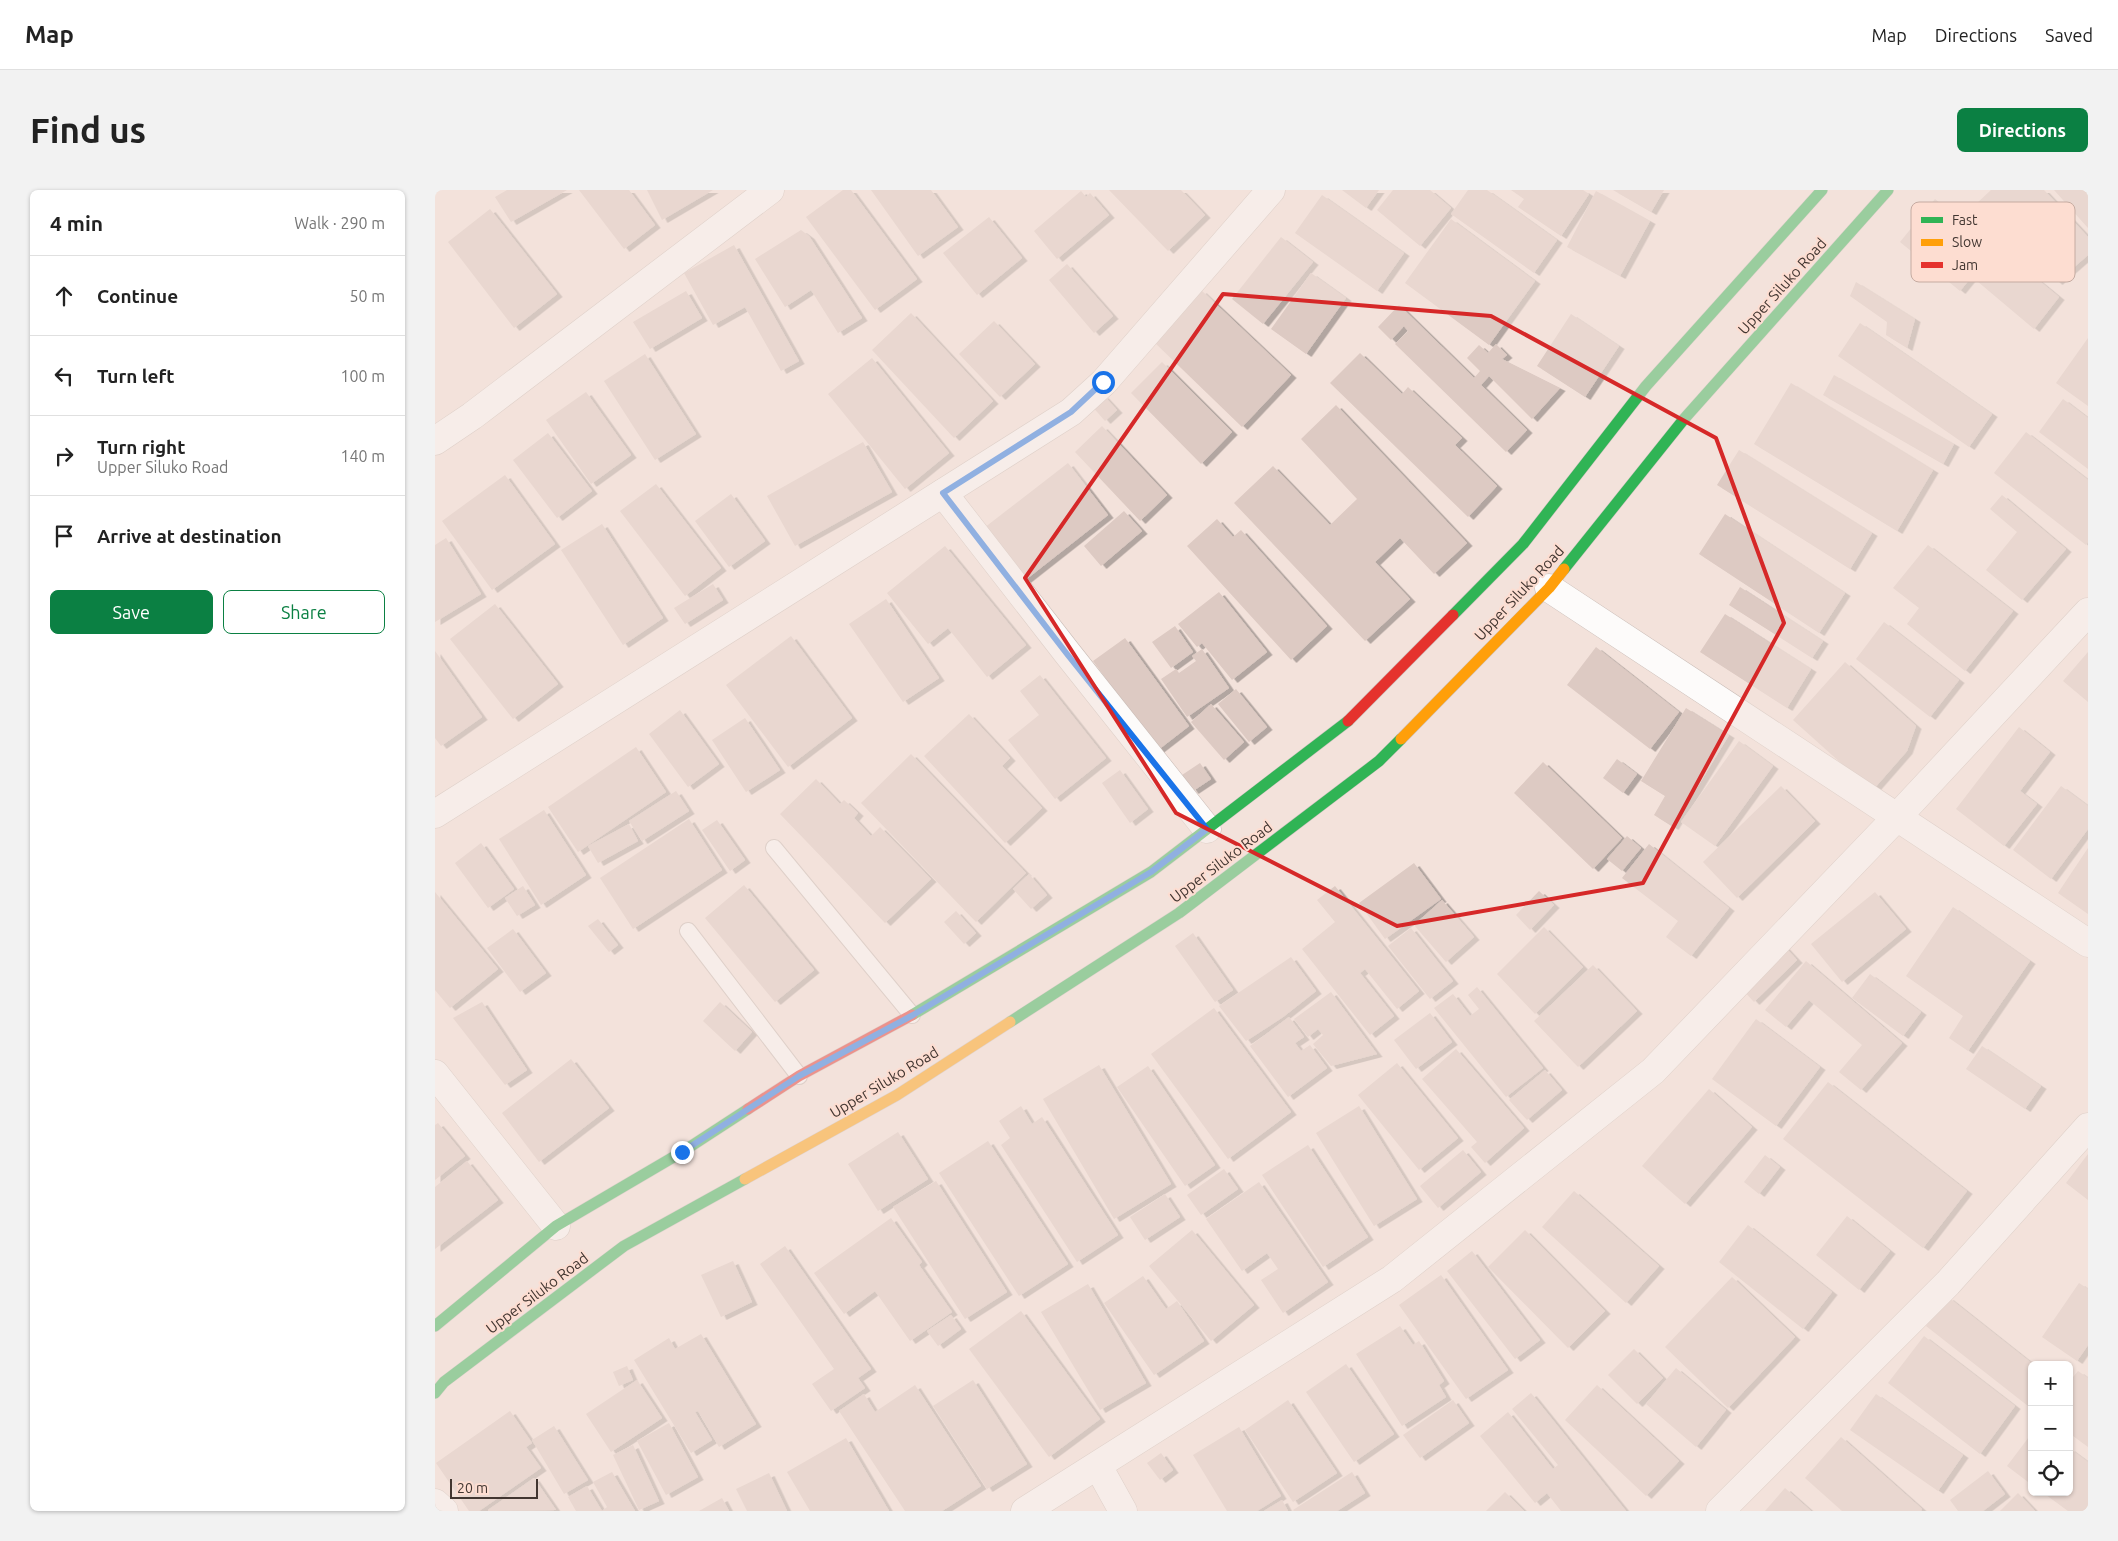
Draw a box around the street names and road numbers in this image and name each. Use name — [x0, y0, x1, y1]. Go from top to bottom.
street label: Upper Siluko Road — [1734, 235, 1830, 337]
street label: Upper Siluko Road — [1471, 542, 1567, 644]
street label: Upper Siluko Road — [1167, 818, 1275, 906]
street label: Upper Siluko Road — [827, 1043, 941, 1121]
street label: Upper Siluko Road — [483, 1249, 591, 1337]

